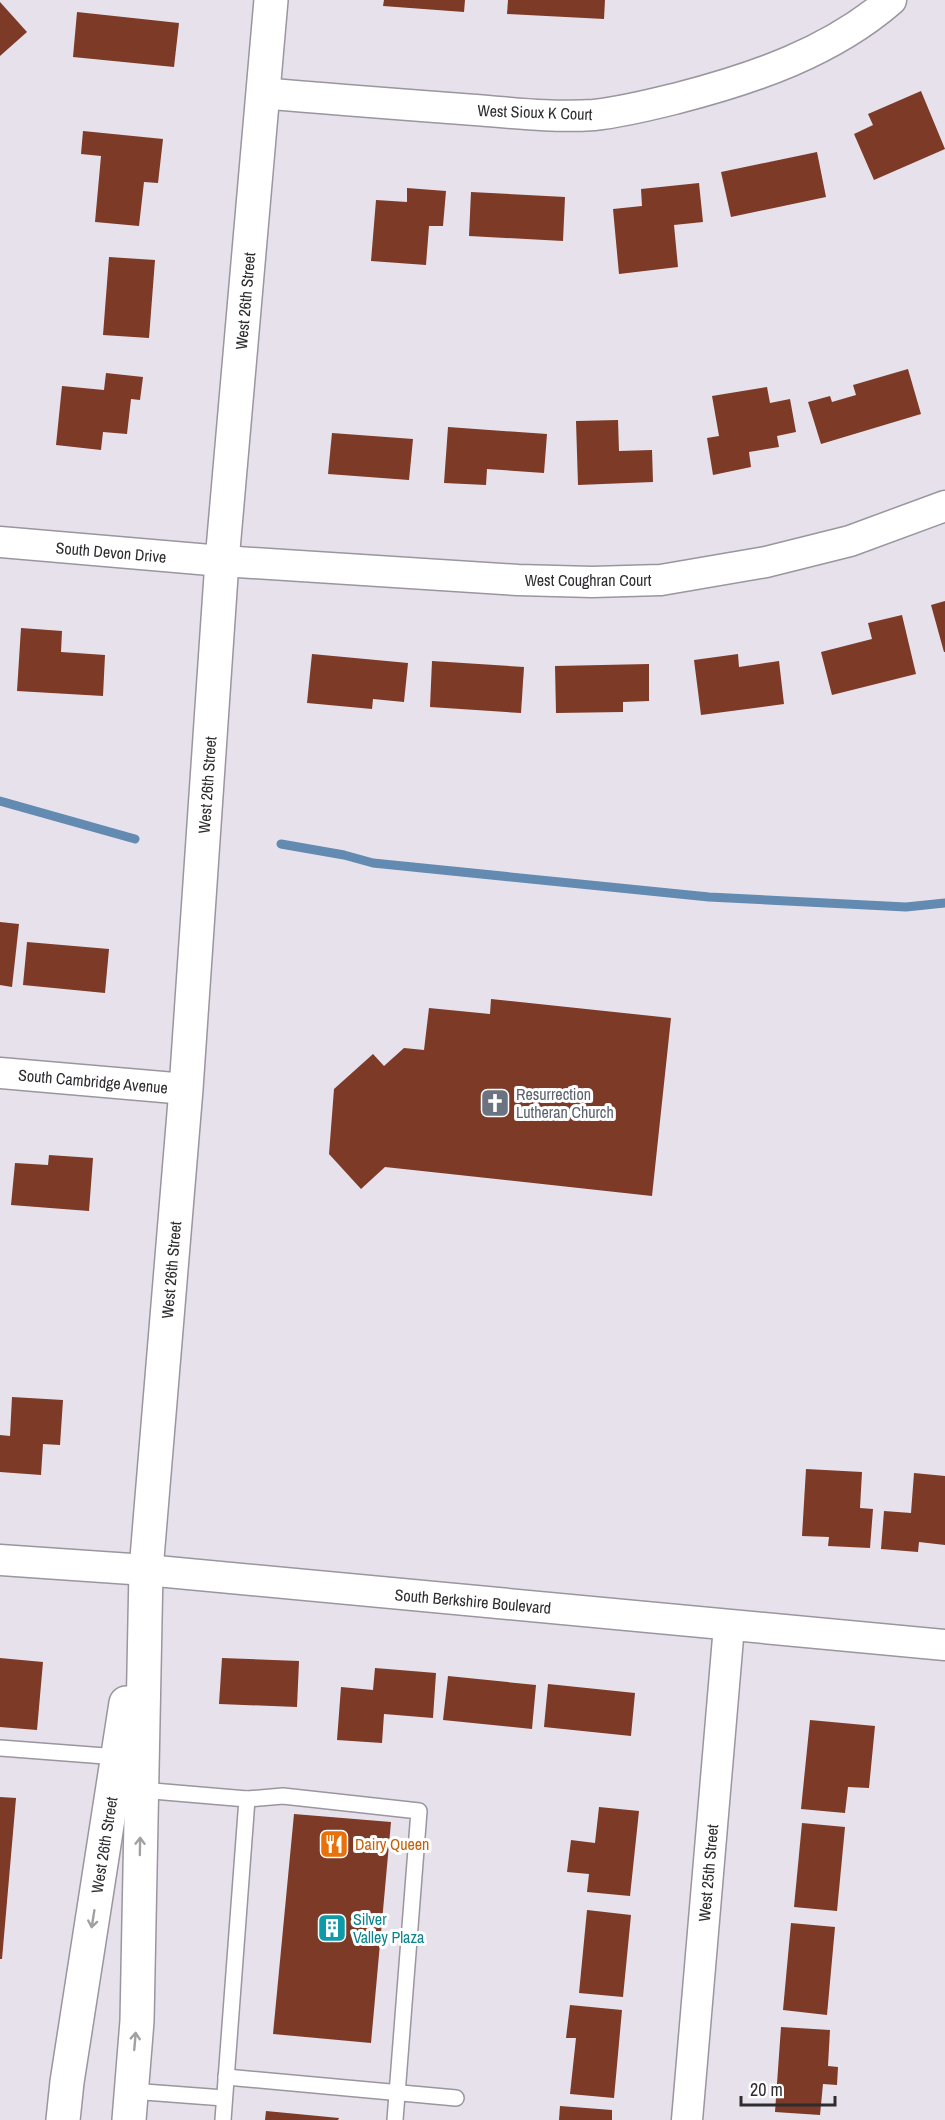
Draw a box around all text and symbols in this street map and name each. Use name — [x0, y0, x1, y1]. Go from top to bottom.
street label: West Sioux K Court — [477, 99, 593, 125]
street label: West 26th Street — [230, 251, 260, 351]
street label: South Devon Drive — [55, 536, 167, 568]
street label: West Coughran Court — [525, 569, 652, 591]
street label: West 26th Street — [193, 735, 221, 834]
street label: South Cambridge Avenue — [17, 1064, 169, 1098]
place label: Resurrection Lutheran Church — [516, 1083, 614, 1123]
church icon: Resurrection Lutheran Church — [479, 1087, 511, 1119]
street label: West 26th Street — [156, 1220, 186, 1320]
street label: South Berkshire Boulevard — [394, 1583, 552, 1619]
street label: West 26th Street — [86, 1795, 123, 1895]
street label: West 25th Street — [693, 1823, 723, 1923]
restaurant icon: Dairy Queen — [318, 1828, 350, 1860]
place label: Dairy Queen — [355, 1833, 429, 1855]
one-way arrow — [134, 1836, 146, 1856]
one-way arrow — [87, 1908, 98, 1928]
place label: Silver Valley Plaza — [353, 1908, 425, 1948]
building icon: Silver Valley Plaza — [316, 1912, 348, 1944]
one-way arrow — [130, 2031, 141, 2051]
scale bar — [741, 2069, 836, 2107]
text: 20 m — [750, 2077, 783, 2102]

